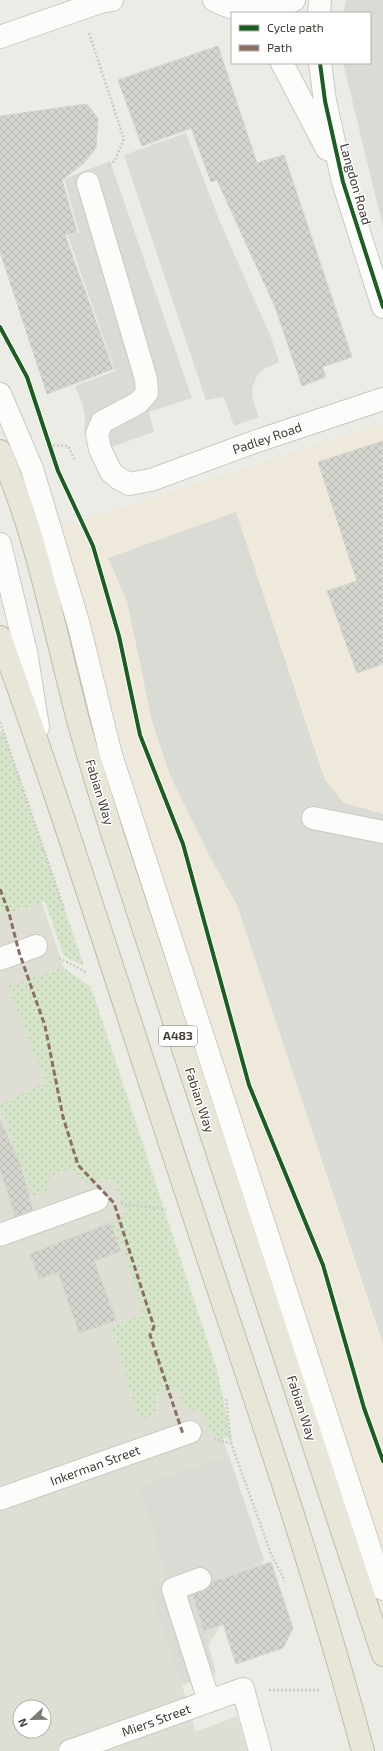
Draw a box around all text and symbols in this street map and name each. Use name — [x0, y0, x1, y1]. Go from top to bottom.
legend — [231, 12, 371, 64]
text: Cycle path — [267, 20, 324, 34]
text: Path — [267, 40, 292, 54]
street label: Langdon Road — [337, 142, 375, 226]
street label: Padley Road — [230, 419, 304, 457]
street label: Fabian Way — [82, 757, 118, 827]
road number: A483 — [159, 1026, 197, 1046]
street label: Fabian Way — [182, 1065, 218, 1135]
street label: Fabian Way — [284, 1373, 320, 1443]
street label: Inkerman Street — [48, 1441, 142, 1489]
north arrow — [12, 1699, 52, 1739]
street label: Miers Street — [119, 1700, 193, 1740]
text: N — [15, 1717, 30, 1729]

